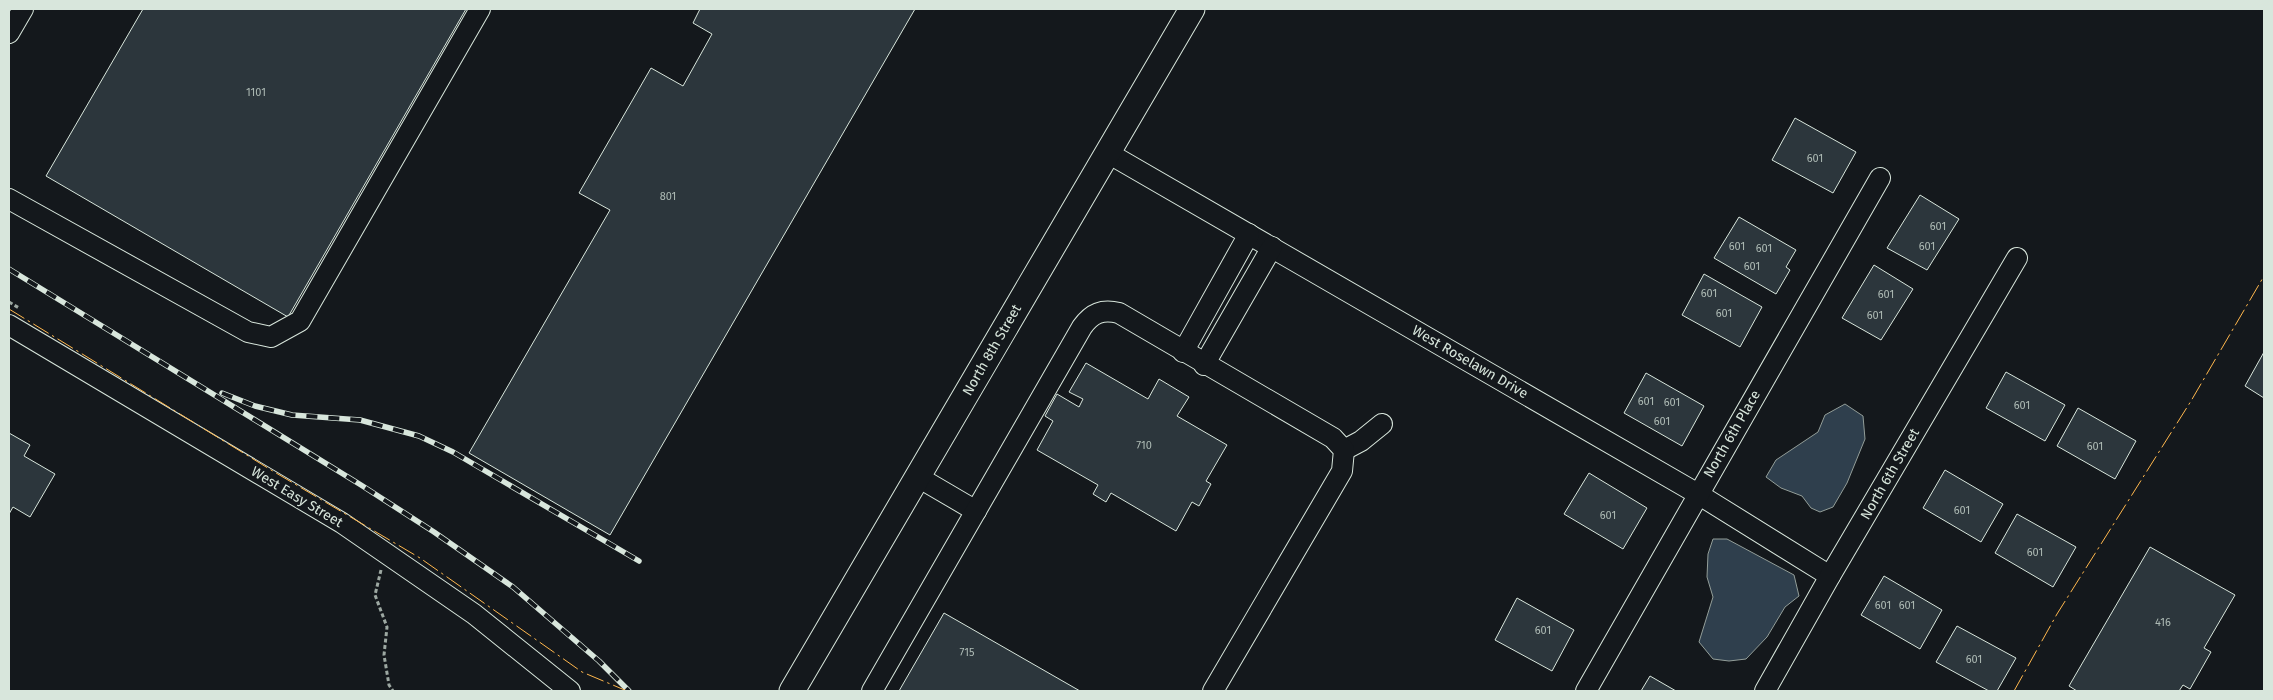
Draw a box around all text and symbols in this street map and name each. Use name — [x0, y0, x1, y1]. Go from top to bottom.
house number: 1101 — [246, 86, 266, 99]
house number: 601 — [1807, 152, 1823, 165]
house number: 801 — [660, 190, 676, 203]
house number: 601 — [1930, 220, 1946, 233]
house number: 601 — [1729, 240, 1745, 253]
house number: 601 — [1919, 240, 1935, 253]
house number: 601 — [1756, 242, 1772, 255]
house number: 601 — [1744, 260, 1760, 273]
house number: 601 — [1701, 287, 1717, 300]
house number: 601 — [1878, 288, 1894, 301]
street label: North 8th Street — [959, 300, 1026, 399]
house number: 601 — [1716, 307, 1732, 320]
house number: 601 — [1867, 309, 1883, 322]
street label: West Roselawn Drive — [1409, 322, 1531, 402]
street label: North 6th Place — [1700, 387, 1764, 481]
house number: 601 — [1638, 395, 1654, 408]
house number: 601 — [1664, 396, 1680, 409]
house number: 601 — [2014, 399, 2030, 412]
house number: 601 — [1654, 415, 1670, 428]
street label: North 6th Street — [1857, 425, 1923, 523]
house number: 710 — [1136, 439, 1152, 452]
house number: 601 — [2087, 440, 2103, 453]
street label: West Easy Street — [248, 463, 347, 532]
house number: 601 — [1954, 504, 1970, 517]
house number: 601 — [1600, 509, 1616, 522]
house number: 601 — [2027, 546, 2043, 559]
house number: 601 — [1875, 599, 1891, 612]
house number: 601 — [1899, 599, 1915, 612]
house number: 416 — [2155, 616, 2171, 629]
house number: 601 — [1535, 624, 1551, 637]
house number: 715 — [960, 646, 975, 659]
house number: 601 — [1966, 653, 1982, 666]

